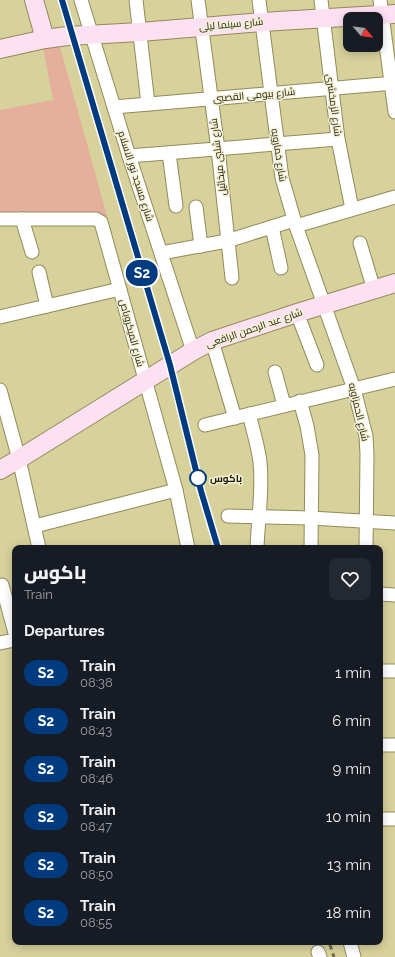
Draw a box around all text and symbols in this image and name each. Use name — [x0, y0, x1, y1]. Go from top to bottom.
north arrow — [343, 12, 383, 52]
map controls — [343, 12, 383, 52]
street label: شارع سينما ليلى — [198, 16, 264, 33]
street label: شارع الزمخشرى — [323, 73, 344, 137]
street label: شارع بيومى القصبى — [212, 86, 296, 105]
street label: شارع شلبى ميخائيل — [208, 118, 229, 196]
street label: شارع خمارويه — [268, 128, 289, 183]
street label: شارع مسجد نور الاسلام — [114, 129, 156, 223]
line badge: S2 — [124, 260, 160, 286]
text: S2 — [134, 265, 150, 281]
street label: شارع الميكروباص — [117, 298, 146, 368]
street label: شارع عبد الرحمن الرافعى — [204, 306, 304, 351]
street label: شارع الحمزاويه — [346, 382, 371, 443]
marker: باكوس — [189, 469, 207, 487]
place label: باكوس — [210, 473, 242, 485]
button: heart — [329, 558, 371, 600]
text: باكوس — [24, 561, 87, 583]
text: Train — [24, 587, 53, 602]
text: Departures — [24, 622, 105, 640]
text: Train — [80, 657, 116, 675]
text: 1 min — [335, 664, 371, 682]
text: S2 — [38, 665, 54, 681]
text: 08:38 — [80, 675, 113, 690]
text: Train — [80, 705, 116, 723]
text: 6 min — [332, 712, 371, 730]
text: S2 — [38, 713, 54, 729]
text: 08:43 — [80, 723, 112, 738]
text: Train — [80, 753, 116, 771]
text: 9 min — [333, 760, 371, 778]
text: S2 — [38, 761, 54, 777]
text: 08:46 — [80, 771, 113, 786]
text: Train — [80, 801, 116, 819]
text: 10 min — [326, 808, 371, 826]
text: S2 — [38, 809, 54, 825]
text: 08:47 — [80, 819, 112, 834]
text: Train — [80, 849, 116, 867]
text: 13 min — [327, 856, 371, 874]
text: S2 — [38, 857, 54, 873]
text: 08:50 — [80, 867, 113, 882]
text: Train — [80, 897, 116, 915]
text: 18 min — [326, 904, 371, 922]
text: S2 — [38, 905, 54, 921]
text: 08:55 — [80, 915, 112, 930]

